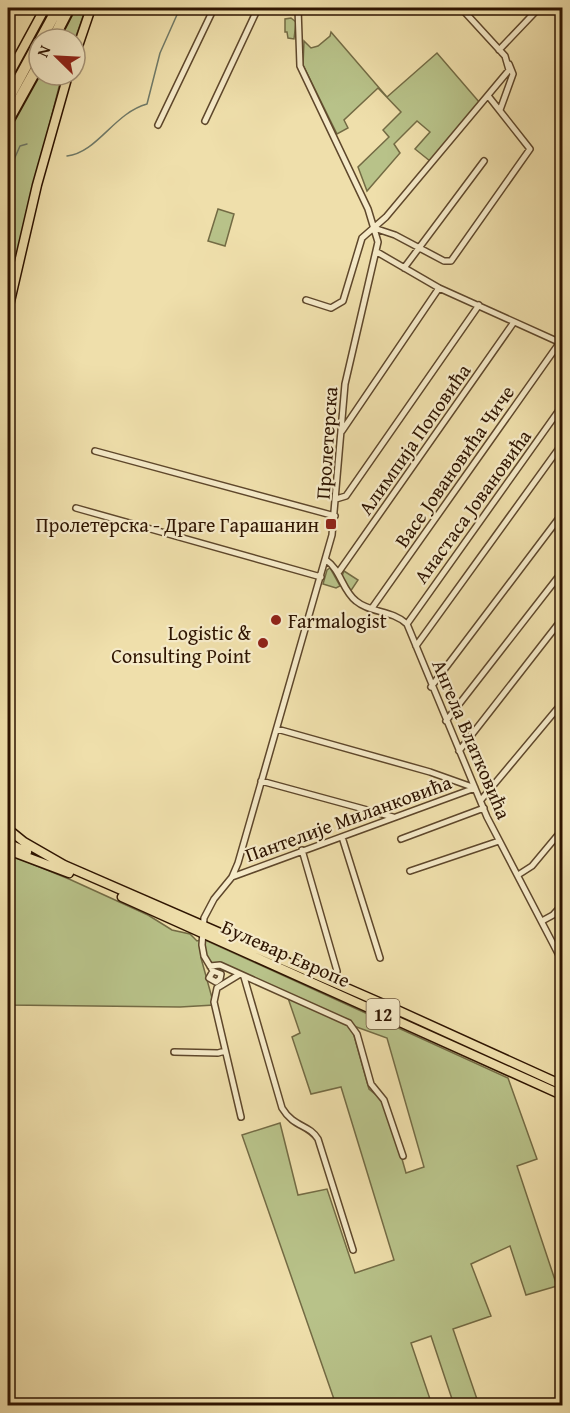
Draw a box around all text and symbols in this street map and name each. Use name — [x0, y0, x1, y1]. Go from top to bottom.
north arrow — [27, 27, 87, 87]
text: N — [30, 41, 57, 61]
street label: Алимпија Поповића — [351, 357, 477, 521]
street label: Васе Јовановића Чиче — [387, 379, 521, 553]
street label: Пролетерска — [308, 385, 344, 500]
street label: Анастаса Јовановића — [406, 423, 538, 589]
place label: Пролетерска - Драге Гарашанин — [36, 510, 319, 539]
marker: Пролетерска - Драге Гарашанин — [324, 517, 338, 531]
place label: Farmalogist — [288, 606, 387, 635]
marker: Farmalogist — [269, 613, 283, 627]
place label: Logistic & Consulting Point — [111, 618, 251, 670]
marker: Logistic & Consulting Point — [256, 636, 270, 650]
street label: Ангела Влатковића — [425, 655, 519, 824]
street label: Пантелије Миланковића — [241, 767, 456, 869]
street label: Булевар Европе — [217, 912, 355, 994]
road number: 12 — [366, 999, 400, 1029]

